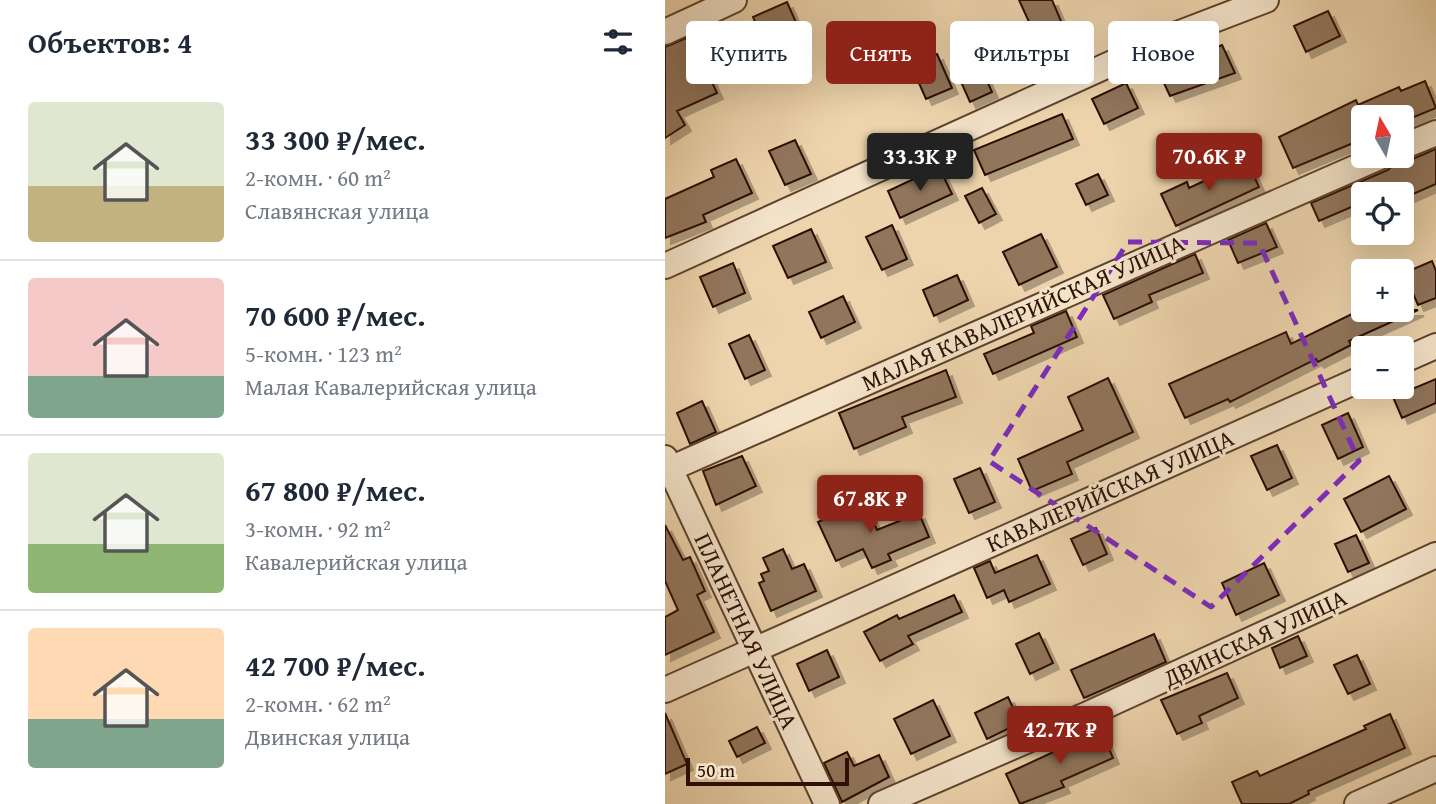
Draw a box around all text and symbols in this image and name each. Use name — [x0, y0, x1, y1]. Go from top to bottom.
text: Объектов: 4 — [28, 20, 192, 64]
chip: Купить — [686, 21, 812, 84]
chip: Снять — [826, 21, 936, 84]
chip: Фильтры — [950, 21, 1094, 84]
chip: Новое — [1108, 21, 1219, 84]
icon: filters — [599, 23, 637, 61]
north arrow — [1351, 105, 1414, 168]
map controls — [1351, 105, 1414, 399]
text: 33 300 ₽/мес. — [245, 117, 426, 161]
icon: home — [84, 130, 168, 214]
pin: 33.3K ₽ — [855, 134, 985, 193]
pin: 70.6K ₽ — [1144, 134, 1274, 193]
text: 33.3K ₽ — [883, 139, 957, 172]
text: 70.6K ₽ — [1172, 139, 1246, 172]
text: 2-комн. · 60 m² — [245, 161, 391, 194]
button: locate — [1351, 182, 1414, 245]
text: Славянская улица — [245, 194, 429, 227]
street label: МАЛАЯ КАВАЛЕРИЙСКАЯ УЛИЦА — [856, 225, 1190, 400]
button: + — [1351, 259, 1414, 322]
text: 70 600 ₽/мес. — [245, 293, 426, 337]
icon: home — [84, 306, 168, 390]
button: − — [1351, 336, 1414, 399]
text: 5-комн. · 123 m² — [245, 337, 402, 370]
text: Малая Кавалерийская улица — [245, 370, 537, 403]
street label: КАВАЛЕРИЙСКАЯ УЛИЦА — [980, 420, 1240, 561]
text: 67 800 ₽/мес. — [245, 468, 426, 512]
pin: 67.8K ₽ — [805, 476, 935, 535]
icon: home — [84, 481, 168, 565]
text: 67.8K ₽ — [833, 481, 907, 514]
text: 3-комн. · 92 m² — [245, 512, 391, 545]
street label: ПЛАНЕТНАЯ УЛИЦА — [686, 527, 807, 735]
text: Кавалерийская улица — [245, 545, 467, 578]
street label: ДВИНСКАЯ УЛИЦА — [1156, 579, 1353, 696]
text: 42 700 ₽/мес. — [245, 643, 426, 687]
icon: home — [84, 656, 168, 740]
text: 2-комн. · 62 m² — [245, 687, 391, 720]
pin: 42.7K ₽ — [995, 706, 1125, 766]
text: 42.7K ₽ — [1023, 712, 1097, 745]
text: Двинская улица — [245, 720, 410, 753]
scale bar — [686, 755, 849, 787]
text: 50 m — [697, 756, 735, 784]

